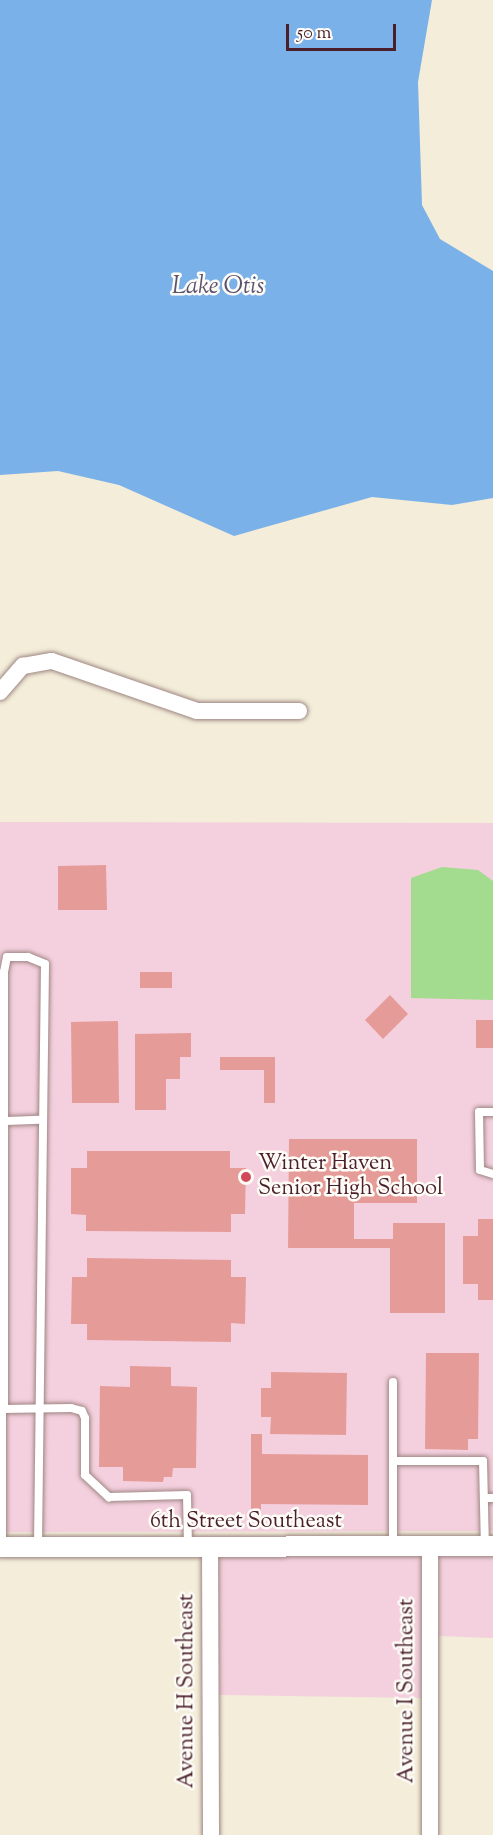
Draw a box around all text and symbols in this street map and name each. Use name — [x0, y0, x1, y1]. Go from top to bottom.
scale bar — [289, 12, 398, 50]
text: 50 m — [297, 21, 331, 47]
water label: Lake Otis — [172, 274, 264, 302]
place label: Winter Haven Senior High School — [258, 1151, 443, 1202]
marker: Winter Haven Senior High School — [239, 1170, 253, 1184]
street label: 6th Street Southeast — [150, 1510, 342, 1536]
street label: Avenue H Southeast — [175, 1594, 201, 1788]
street label: Avenue I Southeast — [395, 1599, 421, 1783]

